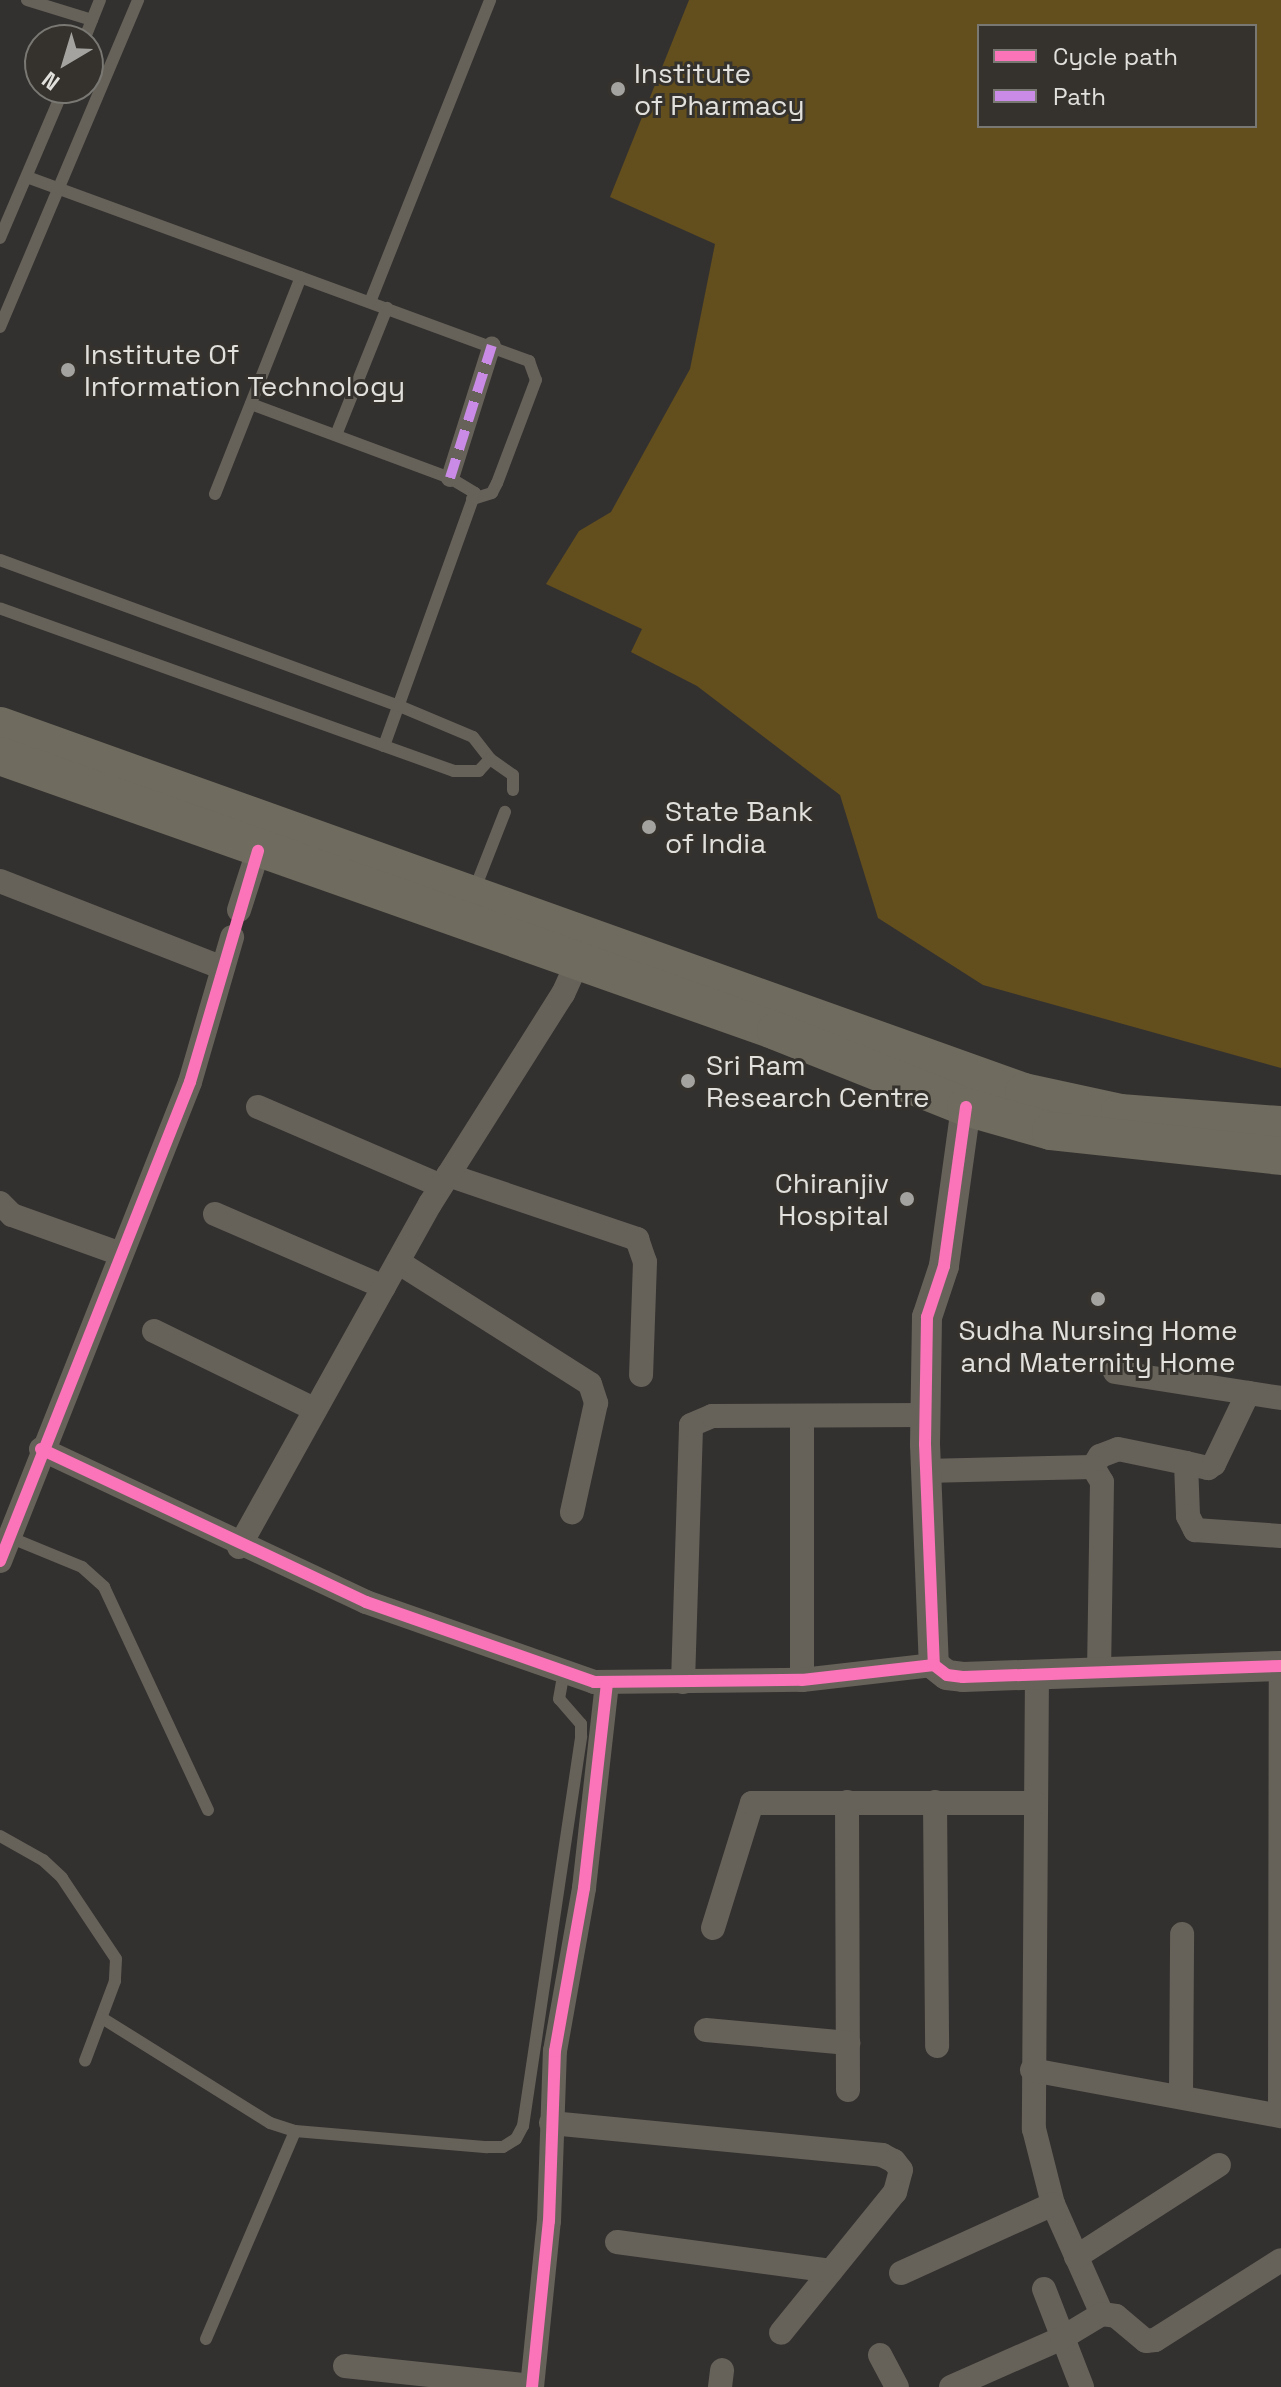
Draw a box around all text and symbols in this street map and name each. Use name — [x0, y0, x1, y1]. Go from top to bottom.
north arrow — [24, 24, 104, 104]
legend — [977, 24, 1257, 128]
text: Cycle path — [1053, 41, 1178, 72]
place label: Institute of Pharmacy — [634, 56, 805, 122]
text: N — [36, 66, 65, 97]
marker: Institute of Pharmacy — [609, 80, 627, 98]
text: Path — [1053, 81, 1106, 112]
place label: Institute Of Information Technology — [84, 337, 406, 403]
marker: Institute Of Information Technology — [59, 361, 77, 379]
place label: State Bank of India — [665, 794, 813, 860]
marker: State Bank of India — [640, 818, 658, 836]
place label: Sri Ram Research Centre — [706, 1048, 930, 1114]
marker: Sri Ram Research Centre — [677, 1070, 699, 1092]
place label: Chiranjiv Hospital — [775, 1166, 889, 1232]
marker: Chiranjiv Hospital — [896, 1188, 918, 1210]
marker: Sudha Nursing Home and Maternity Home — [1087, 1288, 1109, 1310]
place label: Sudha Nursing Home and Maternity Home — [958, 1313, 1238, 1379]

